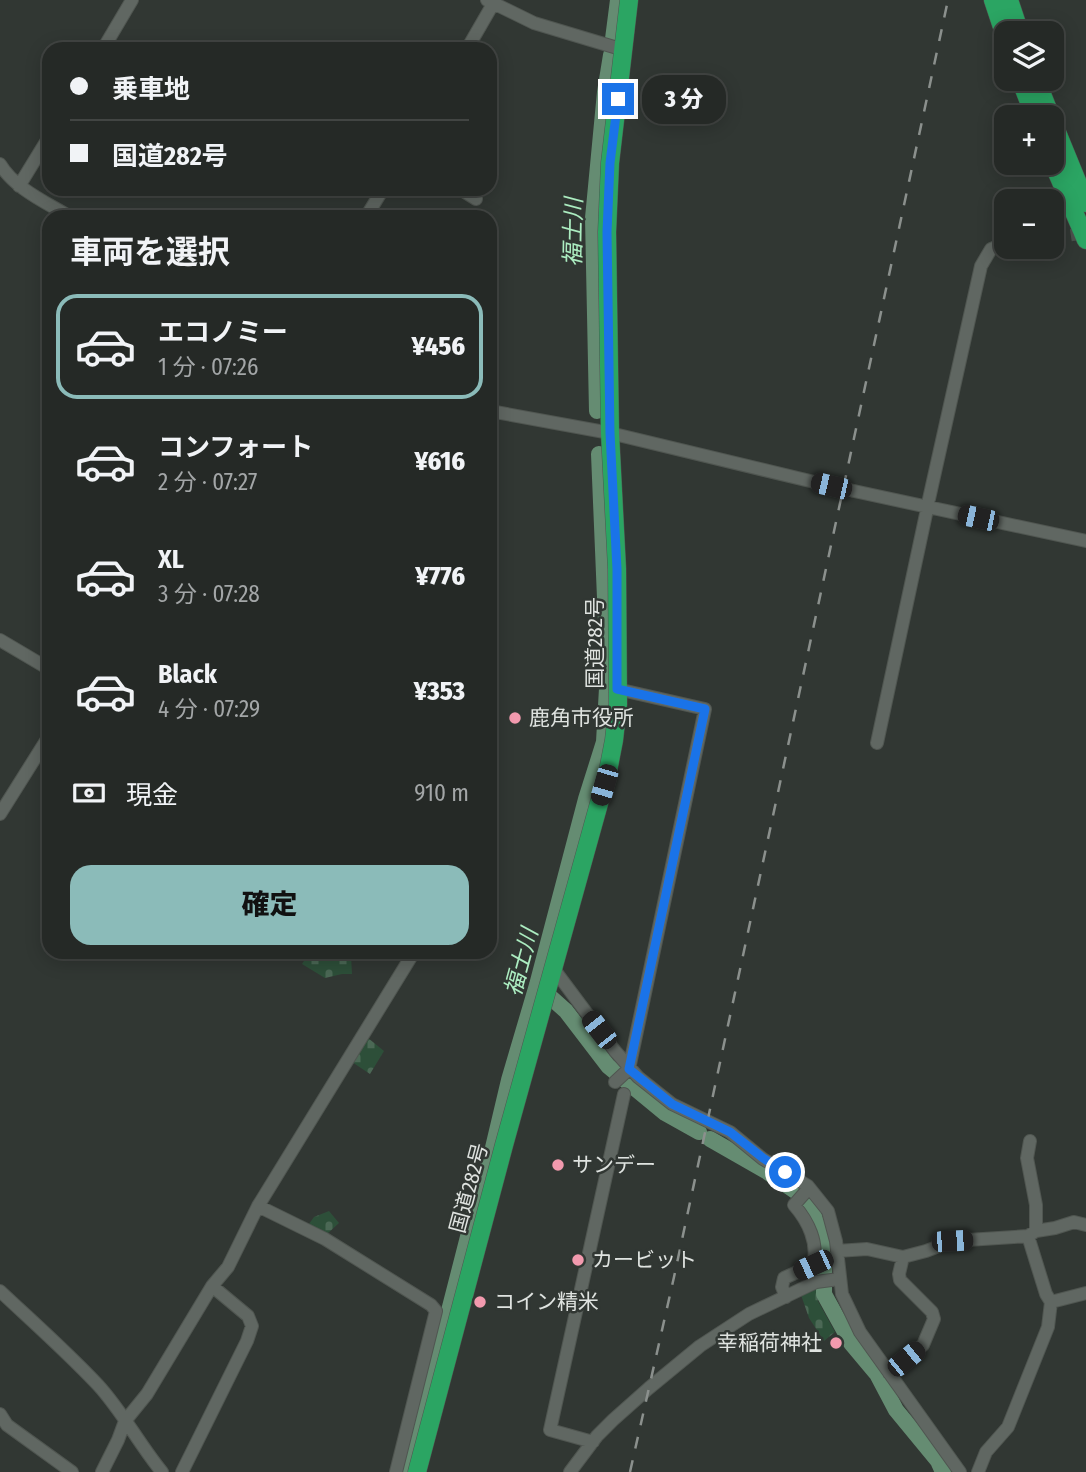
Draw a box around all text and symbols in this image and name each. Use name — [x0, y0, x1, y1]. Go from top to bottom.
map controls — [994, 21, 1064, 259]
button: layers — [994, 21, 1064, 91]
text: 乗車地 — [112, 74, 190, 105]
callout: 3 分 — [642, 74, 726, 124]
route end — [602, 83, 634, 115]
text: 3 分 — [665, 85, 703, 113]
button: + — [994, 105, 1064, 175]
text: 国道282号 — [112, 141, 228, 172]
button: − — [994, 189, 1064, 259]
water label: 福士川 — [558, 194, 588, 267]
text: 車両を選択 — [70, 233, 230, 271]
icon: car — [74, 315, 137, 378]
text: エコノミー — [158, 317, 288, 348]
text: ¥456 — [412, 331, 465, 362]
text: 1 分 · 07:26 — [158, 353, 258, 381]
icon: car — [74, 430, 137, 493]
text: コンフォート — [158, 432, 313, 463]
text: ¥616 — [415, 446, 465, 477]
text: 2 分 · 07:27 — [158, 468, 257, 496]
car — [809, 471, 854, 501]
car — [956, 503, 1001, 533]
text: XL — [158, 544, 184, 575]
icon: car — [74, 545, 137, 608]
text: ¥776 — [415, 561, 465, 592]
text: 3 分 · 07:28 — [158, 580, 260, 608]
street label: 国道282号 — [582, 597, 608, 689]
text: Black — [158, 659, 217, 690]
icon: car — [74, 660, 137, 723]
text: ¥353 — [414, 676, 465, 707]
text: 4 分 · 07:29 — [158, 695, 260, 723]
place label: 鹿角市役所 — [529, 705, 634, 731]
marker: 鹿角市役所 — [507, 710, 523, 726]
car — [589, 762, 620, 808]
icon: cash — [70, 774, 108, 812]
text: 910 m — [414, 779, 469, 807]
text: 現金 — [126, 780, 178, 811]
button: 確定 — [70, 865, 469, 945]
water label: 福士川 — [499, 922, 544, 999]
car — [578, 1007, 621, 1053]
street label: 国道282号 — [445, 1140, 493, 1236]
place label: サンデー — [572, 1152, 656, 1178]
route start — [769, 1156, 801, 1188]
marker: サンデー — [550, 1157, 566, 1173]
car — [931, 1229, 974, 1253]
place label: カービット — [592, 1247, 697, 1273]
car — [790, 1247, 837, 1283]
marker: カービット — [570, 1252, 586, 1268]
place label: コイン精米 — [494, 1289, 599, 1315]
marker: コイン精米 — [472, 1294, 488, 1310]
place label: 幸稲荷神社 — [717, 1330, 822, 1356]
marker: 幸稲荷神社 — [828, 1335, 844, 1351]
car — [884, 1338, 929, 1380]

